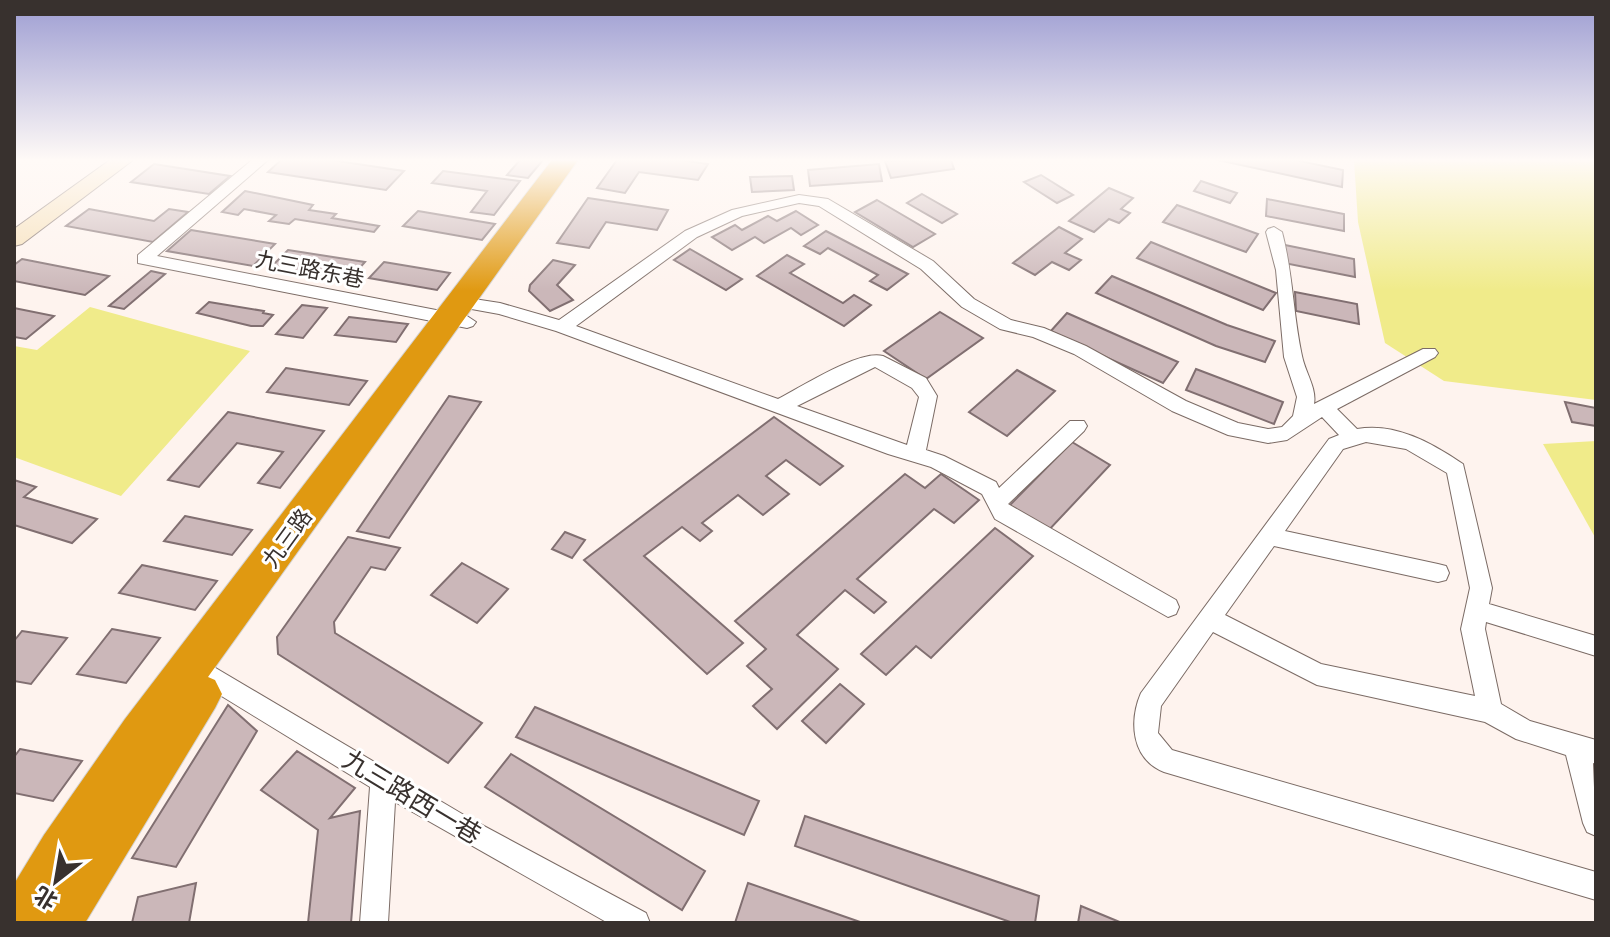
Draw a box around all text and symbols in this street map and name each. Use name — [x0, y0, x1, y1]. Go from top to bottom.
street label: 九三路东巷 — [254, 246, 366, 292]
street label: 九三路 — [257, 504, 317, 572]
street label: 九三路西一巷 — [337, 743, 487, 850]
north arrow — [16, 841, 96, 921]
text: 北 — [30, 881, 62, 915]

